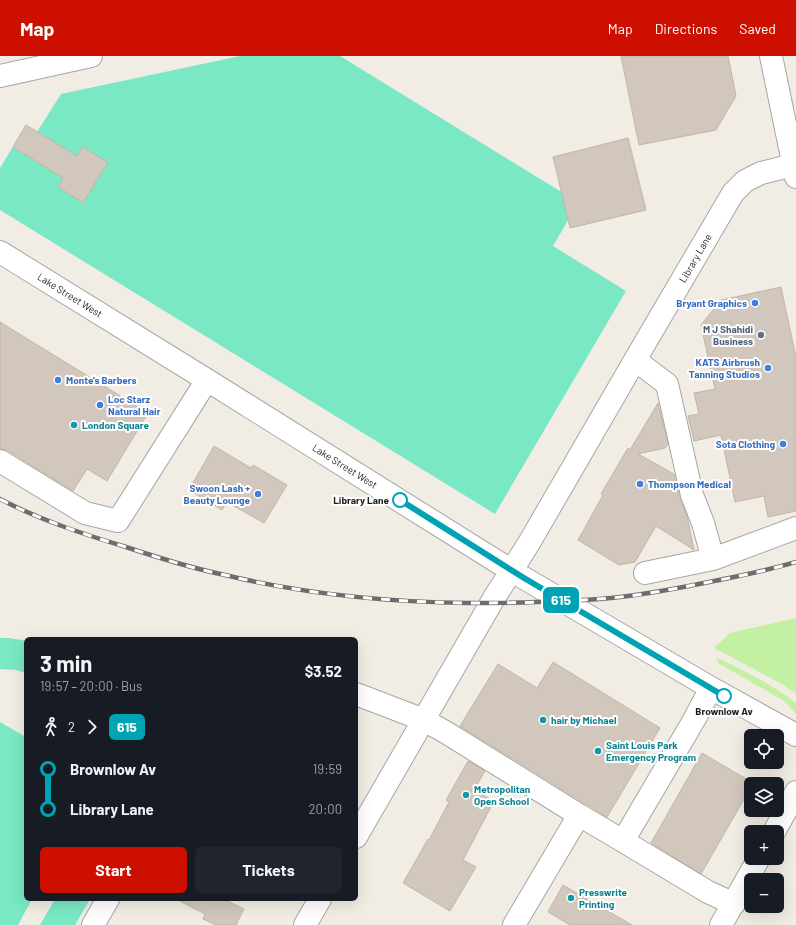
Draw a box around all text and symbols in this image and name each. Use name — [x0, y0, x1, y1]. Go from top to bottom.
text: Map — [20, 17, 54, 40]
text: Map — [608, 20, 633, 37]
text: Directions — [655, 20, 717, 37]
text: Saved — [739, 20, 776, 37]
street label: Library Lane — [676, 231, 714, 285]
street label: Lake Street West — [35, 270, 105, 320]
place label: Bryant Graphics — [676, 297, 747, 309]
marker: Bryant Graphics — [750, 298, 760, 308]
place label: M J Shahidi Business — [703, 323, 753, 347]
marker: M J Shahidi Business — [756, 330, 766, 340]
place label: KATS Airbrush Tanning Studios — [689, 356, 760, 380]
marker: KATS Airbrush Tanning Studios — [763, 363, 773, 373]
place label: Monte's Barbers — [66, 374, 137, 386]
marker: Monte's Barbers — [53, 375, 63, 385]
place label: Loc Starz Natural Hair — [108, 393, 161, 417]
marker: Loc Starz Natural Hair — [95, 400, 105, 410]
place label: London Square — [82, 419, 149, 431]
marker: London Square — [69, 420, 79, 430]
place label: Sota Clothing — [716, 438, 775, 450]
marker: Sota Clothing — [778, 439, 788, 449]
street label: Lake Street West — [310, 441, 380, 491]
place label: Thompson Medical — [648, 478, 731, 490]
marker: Thompson Medical — [635, 479, 645, 489]
place label: Swoon Lash + Beauty Lounge — [184, 482, 251, 506]
marker: Swoon Lash + Beauty Lounge — [253, 489, 263, 499]
marker: Library Lane — [392, 492, 408, 508]
place label: Library Lane — [333, 494, 390, 506]
line badge: 615 — [538, 587, 584, 613]
text: 615 — [551, 591, 571, 608]
text: 3 min — [40, 650, 92, 676]
text: $3.52 — [305, 662, 342, 680]
text: 19:57 – 20:00 · Bus — [40, 678, 142, 694]
marker: Brownlow Av — [716, 688, 732, 704]
place label: Brownlow Av — [695, 705, 753, 717]
place label: hair by Michael — [551, 714, 616, 726]
marker: hair by Michael — [538, 715, 548, 725]
icon: walk — [40, 716, 62, 738]
icon: forward — [81, 716, 103, 738]
text: 615 — [117, 718, 137, 735]
text: 2 — [68, 719, 75, 735]
map controls — [744, 729, 784, 913]
button: locate — [744, 729, 784, 769]
place label: Saint Louis Park Emergency Program — [606, 739, 696, 763]
marker: Saint Louis Park Emergency Program — [593, 746, 603, 756]
text: Brownlow Av — [70, 760, 156, 778]
text: 19:59 — [313, 761, 342, 777]
button: layers — [744, 777, 784, 817]
place label: Metropolitan Open School — [474, 783, 530, 807]
marker: Metropolitan Open School — [461, 790, 471, 800]
text: Library Lane — [70, 800, 154, 818]
text: 20:00 — [309, 801, 342, 817]
button: + — [744, 825, 784, 865]
button: Start — [40, 847, 187, 893]
button: Tickets — [195, 847, 342, 893]
button: − — [744, 873, 784, 913]
place label: Presswrite Printing — [579, 886, 628, 910]
marker: Presswrite Printing — [566, 893, 576, 903]

